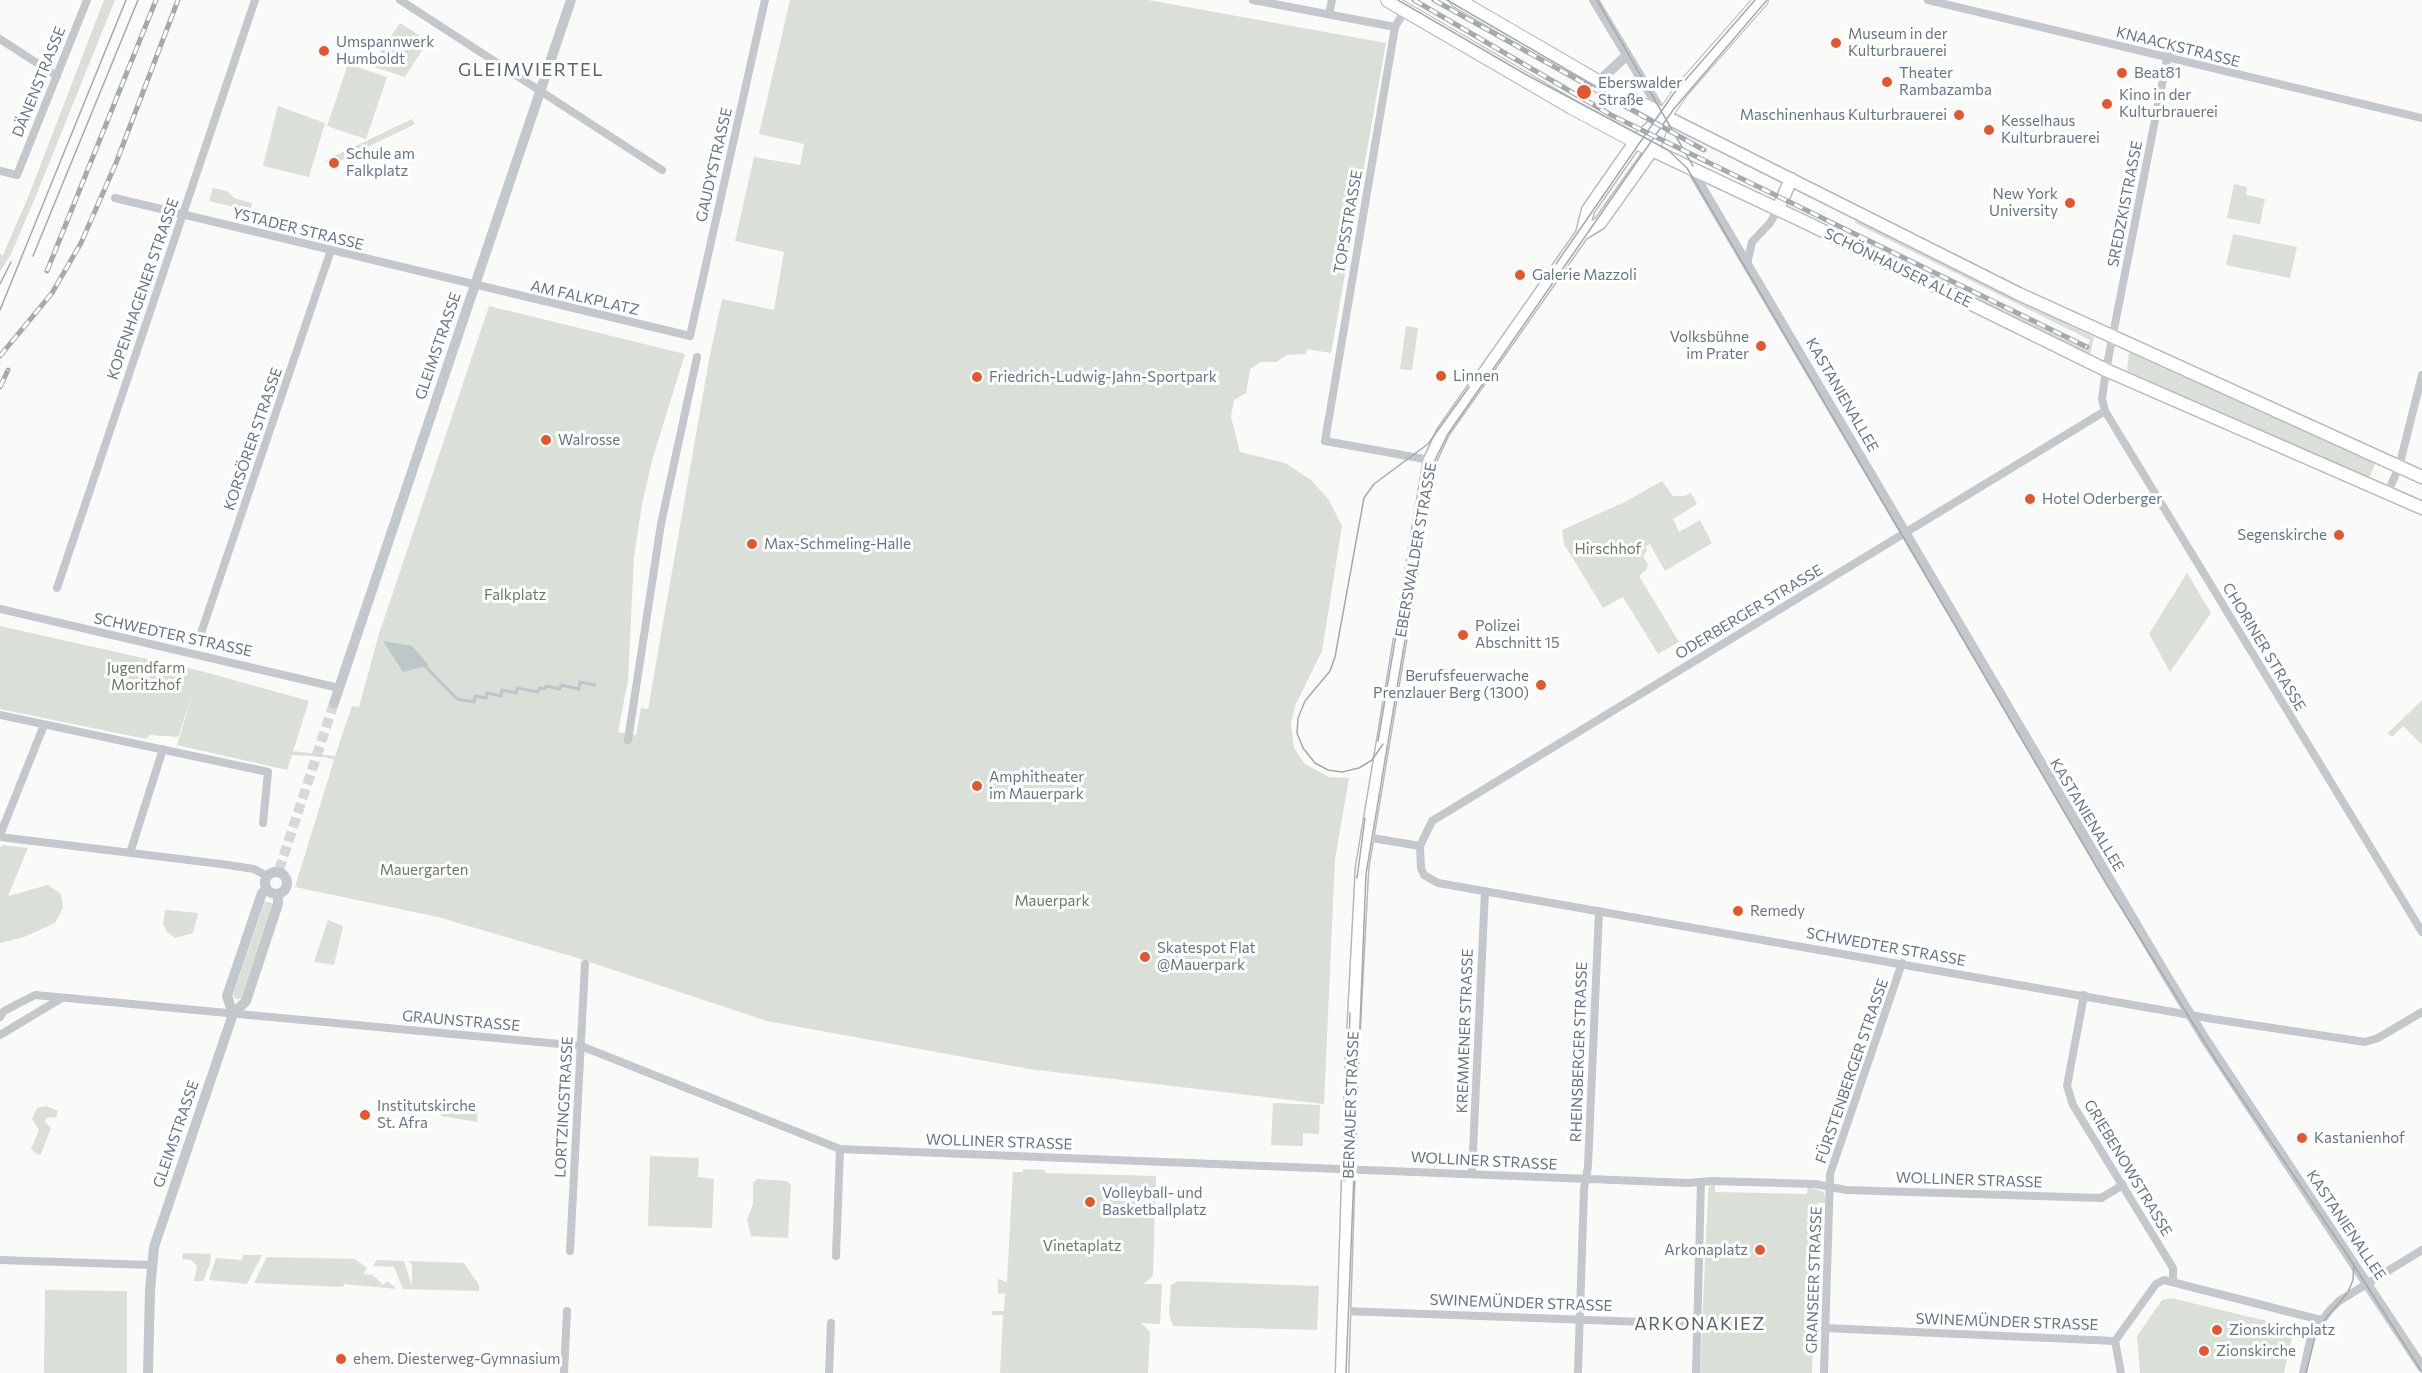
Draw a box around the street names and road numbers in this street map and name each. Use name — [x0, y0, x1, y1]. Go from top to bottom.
street label: KNAACKSTRASSE — [2114, 23, 2242, 71]
street label: DÄNENSTRASSE — [9, 24, 69, 140]
street label: GAUDYSTRASSE — [692, 106, 736, 224]
street label: SREDZKISTRASSE — [2104, 139, 2146, 269]
street label: TOPSSTRASSE — [1330, 169, 1366, 275]
street label: KOPENHAGENER STRASSE — [103, 196, 183, 382]
street label: YSTADER STRASSE — [230, 204, 366, 254]
street label: SCHÖNHAUSER ALLEE — [1821, 224, 1975, 312]
street label: AM FALKPLATZ — [529, 277, 641, 319]
street label: GLEIMSTRASSE — [411, 290, 465, 402]
street label: KASTANIENALLEE — [1802, 335, 1882, 455]
street label: KORSÖRER STRASSE — [220, 365, 286, 513]
street label: EBERSWALDER STRASSE — [1392, 461, 1440, 639]
street label: ODERBERGER STRASSE — [1672, 561, 1826, 663]
street label: CHORINER STRASSE — [2219, 580, 2309, 714]
street label: SCHWEDTER STRASSE — [92, 609, 254, 661]
street label: KASTANIENALLEE — [2046, 755, 2128, 875]
street label: SCHWEDTER STRASSE — [1805, 924, 1967, 970]
street label: KREMMENER STRASSE — [1453, 948, 1477, 1114]
street label: RHEINSBERGER STRASSE — [1567, 961, 1591, 1143]
street label: FÜRSTENBERGER STRASSE — [1812, 976, 1892, 1166]
street label: GRAUNSTRASSE — [401, 1007, 521, 1035]
street label: BERNAUER STRASSE — [1339, 1031, 1363, 1179]
street label: LORTZINGSTRASSE — [551, 1036, 577, 1178]
street label: GLEIMSTRASSE — [149, 1078, 203, 1190]
street label: GRIEBENOWSTRASSE — [2080, 1096, 2176, 1240]
street label: WOLLINER STRASSE — [925, 1130, 1073, 1154]
street label: WOLLINER STRASSE — [1410, 1148, 1558, 1174]
street label: KASTANIENALLEE — [2303, 1167, 2389, 1283]
street label: WOLLINER STRASSE — [1895, 1168, 2043, 1192]
street label: GRANSEER STRASSE — [1802, 1206, 1826, 1354]
street label: SWINEMÜNDER STRASSE — [1429, 1291, 1613, 1315]
street label: SWINEMÜNDER STRASSE — [1915, 1310, 2099, 1334]

